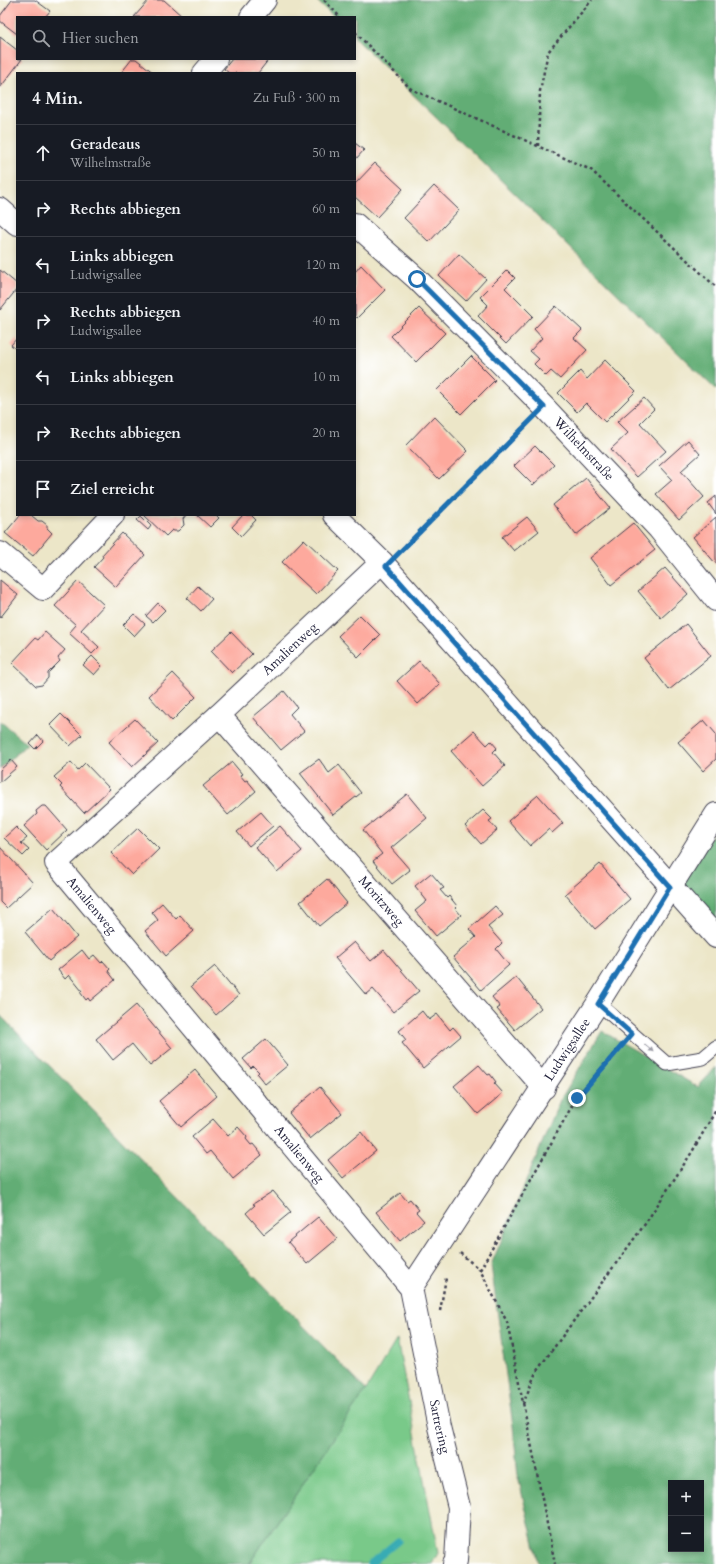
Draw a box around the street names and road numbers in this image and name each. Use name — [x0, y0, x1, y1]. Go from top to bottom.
street label: Wilhelmstraße — [549, 413, 618, 485]
street label: Amalienweg — [258, 618, 322, 679]
street label: Moritzweg — [354, 872, 409, 931]
street label: Amalienweg — [62, 873, 121, 939]
street label: Ludwigsallee — [540, 1015, 595, 1085]
street label: Amalienweg — [270, 1122, 329, 1187]
street label: Sartrering — [425, 1398, 454, 1456]

